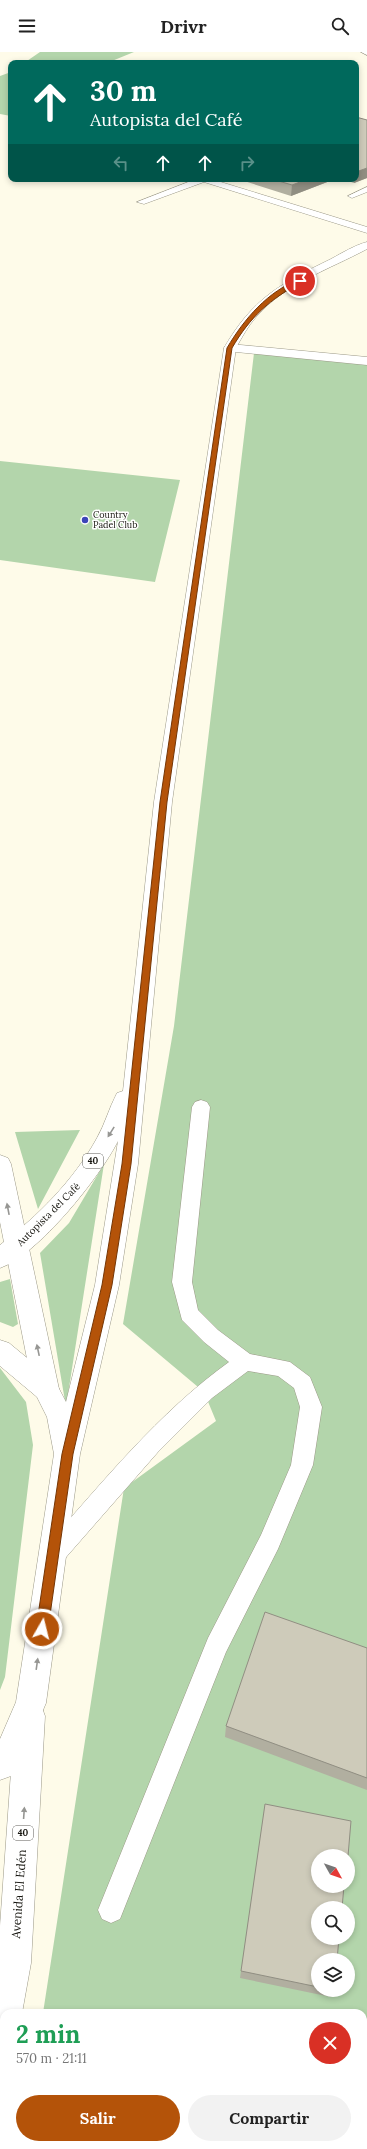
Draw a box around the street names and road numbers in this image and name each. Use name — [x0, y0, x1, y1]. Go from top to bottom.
road number: 40 — [83, 1154, 103, 1168]
street label: Autopista del Café — [13, 1179, 83, 1250]
road number: 40 — [13, 1826, 33, 1840]
street label: Avenida El Edén — [8, 1849, 29, 1940]

